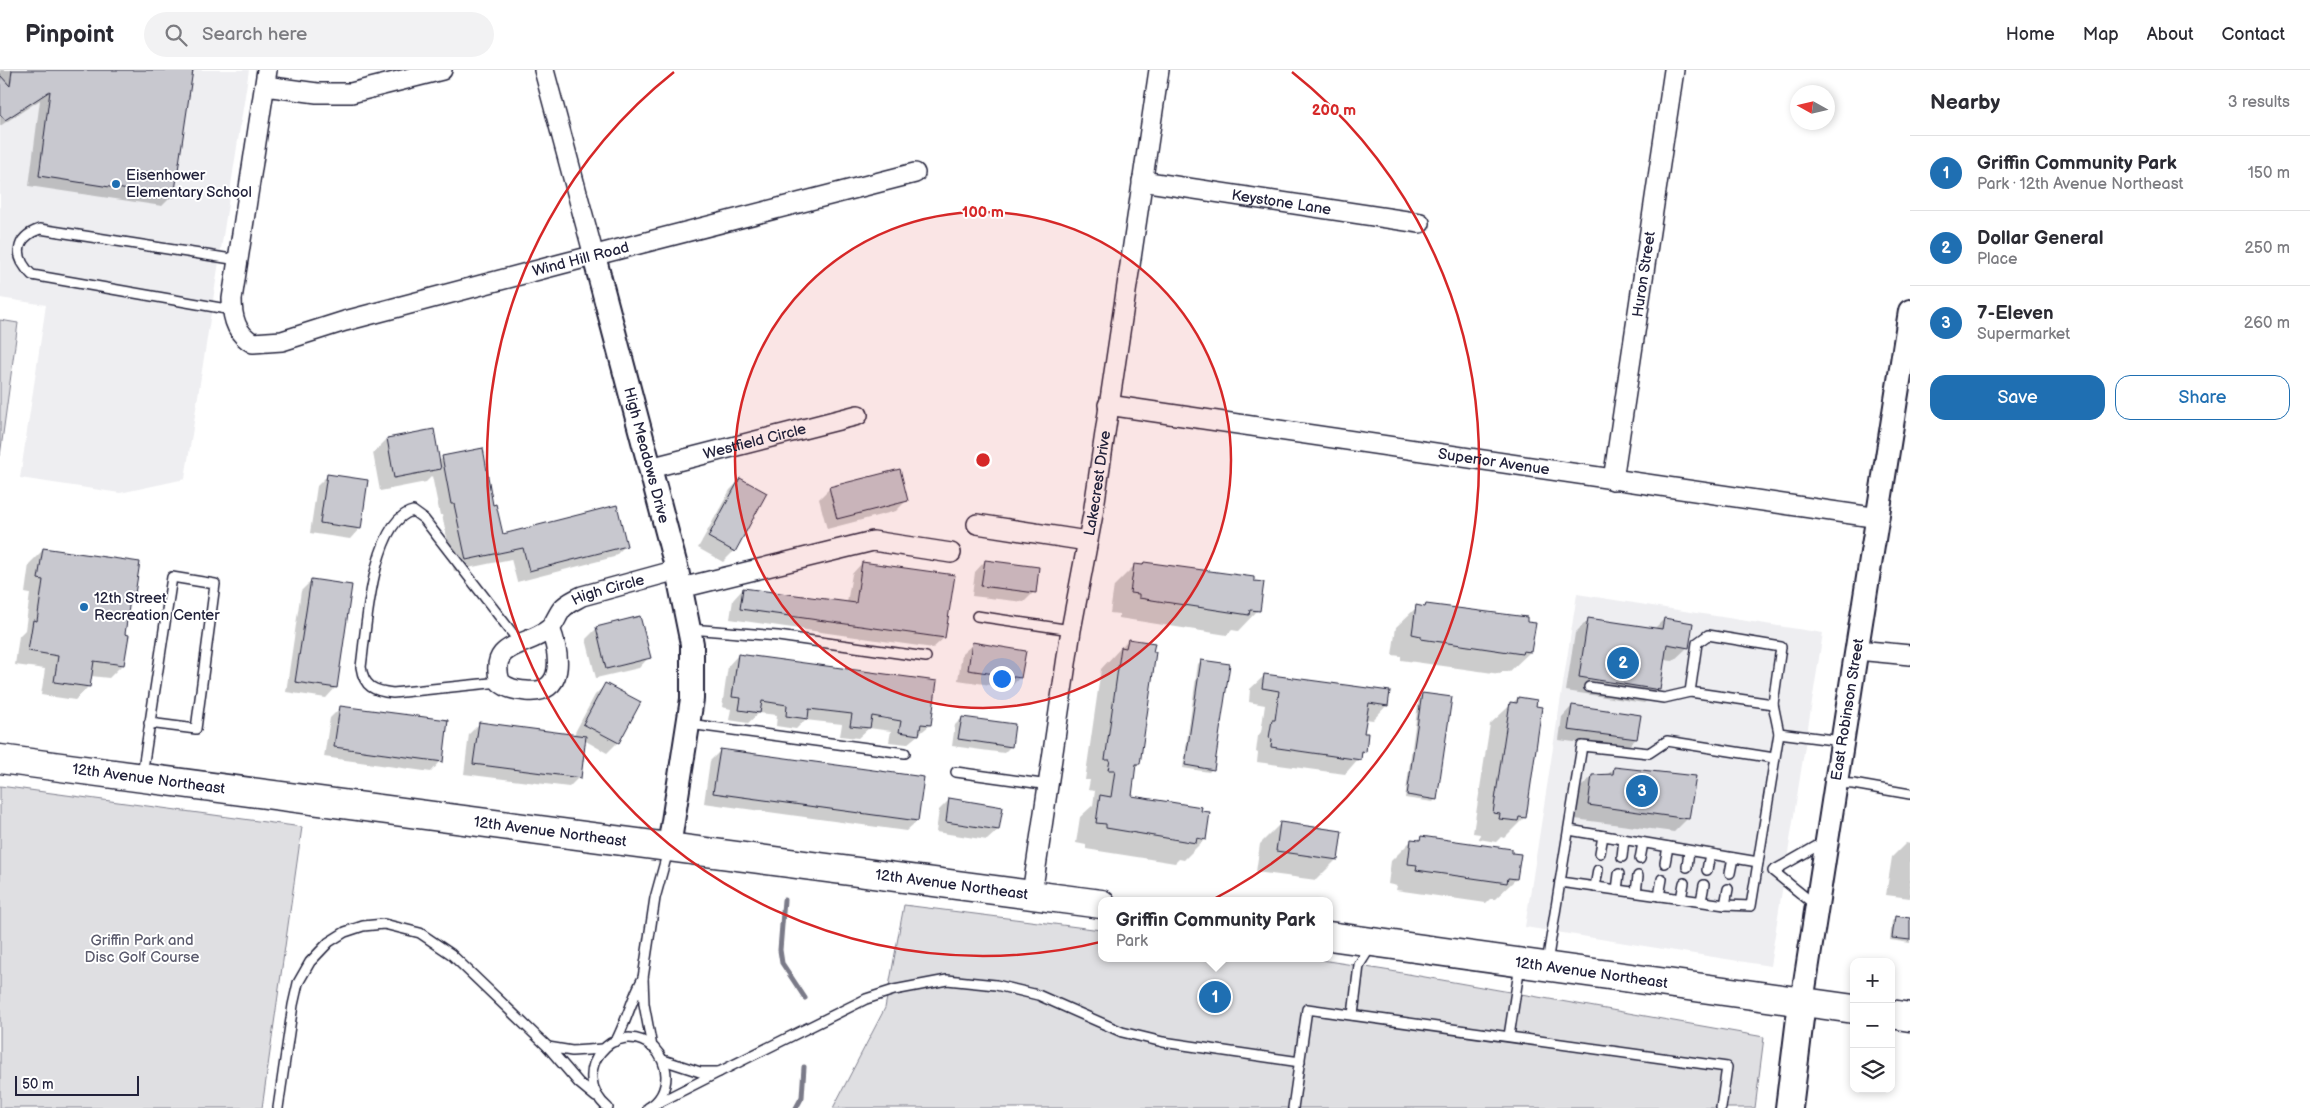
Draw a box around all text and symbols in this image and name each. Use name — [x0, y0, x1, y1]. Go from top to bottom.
search box — [144, 12, 494, 57]
text: Pinpoint — [25, 20, 114, 49]
icon: search — [162, 21, 190, 49]
text: Search here — [202, 23, 307, 46]
text: Home — [2006, 24, 2055, 45]
text: Map — [2083, 24, 2119, 45]
text: About — [2147, 24, 2194, 45]
text: Contact — [2222, 24, 2285, 45]
north arrow — [1790, 85, 1835, 130]
text: Nearby — [1930, 90, 2000, 115]
text: 3 results — [2228, 93, 2290, 112]
text: 200 m — [1312, 101, 1356, 120]
text: Griffin Community Park — [1977, 152, 2177, 175]
text: 1 — [1943, 164, 1949, 183]
text: 150 m — [2248, 164, 2290, 183]
place label: Eisenhower Elementary School — [126, 166, 252, 202]
text: Park · 12th Avenue Northeast — [1977, 175, 2183, 194]
marker: Eisenhower Elementary School — [110, 178, 122, 190]
street label: Keystone Lane — [1230, 186, 1333, 219]
text: 100 m — [962, 203, 1004, 222]
text: Dollar General — [1977, 227, 2103, 250]
street label: Huron Street — [1628, 230, 1660, 318]
street label: Wind Hill Road — [530, 238, 631, 281]
text: 2 — [1941, 239, 1951, 258]
text: 250 m — [2244, 239, 2290, 258]
text: Place — [1977, 250, 2018, 269]
text: 7-Eleven — [1977, 302, 2054, 325]
text: 3 — [1941, 314, 1951, 333]
text: 260 m — [2244, 314, 2290, 333]
text: Supermarket — [1977, 325, 2070, 344]
button: Save — [1930, 375, 2105, 420]
button: Share — [2115, 375, 2290, 420]
street label: High Meadows Drive — [619, 385, 673, 525]
street label: Westfield Circle — [701, 420, 808, 464]
street label: Lakecrest Drive — [1080, 429, 1115, 537]
street label: Superior Avenue — [1437, 445, 1551, 480]
centre of rings — [974, 451, 992, 469]
street label: High Circle — [568, 570, 646, 610]
place label: 12th Street Recreation Center — [94, 589, 220, 625]
marker: 12th Street Recreation Center — [78, 601, 90, 613]
street label: East Robinson Street — [1827, 637, 1868, 782]
pin: 2 — [1607, 644, 1639, 682]
your location — [989, 666, 1015, 692]
street label: 12th Avenue Northeast — [71, 760, 227, 799]
pin: 3 — [1626, 772, 1658, 810]
street label: 12th Avenue Northeast — [473, 812, 628, 851]
street label: 12th Avenue Northeast — [874, 865, 1030, 904]
popup — [1098, 897, 1333, 962]
text: Griffin Community Park — [1116, 909, 1315, 932]
park label: Griffin Park and Disc Golf Course — [85, 931, 200, 967]
text: Park — [1116, 932, 1148, 951]
street label: 12th Avenue Northeast — [1514, 953, 1669, 993]
map controls — [1850, 958, 1895, 1093]
button: + — [1850, 958, 1895, 1003]
pin: 1 — [1199, 978, 1231, 1016]
button: − — [1850, 1003, 1895, 1048]
button: layers — [1850, 1048, 1895, 1093]
scale bar — [15, 1073, 139, 1096]
text: 50 m — [22, 1076, 54, 1093]

